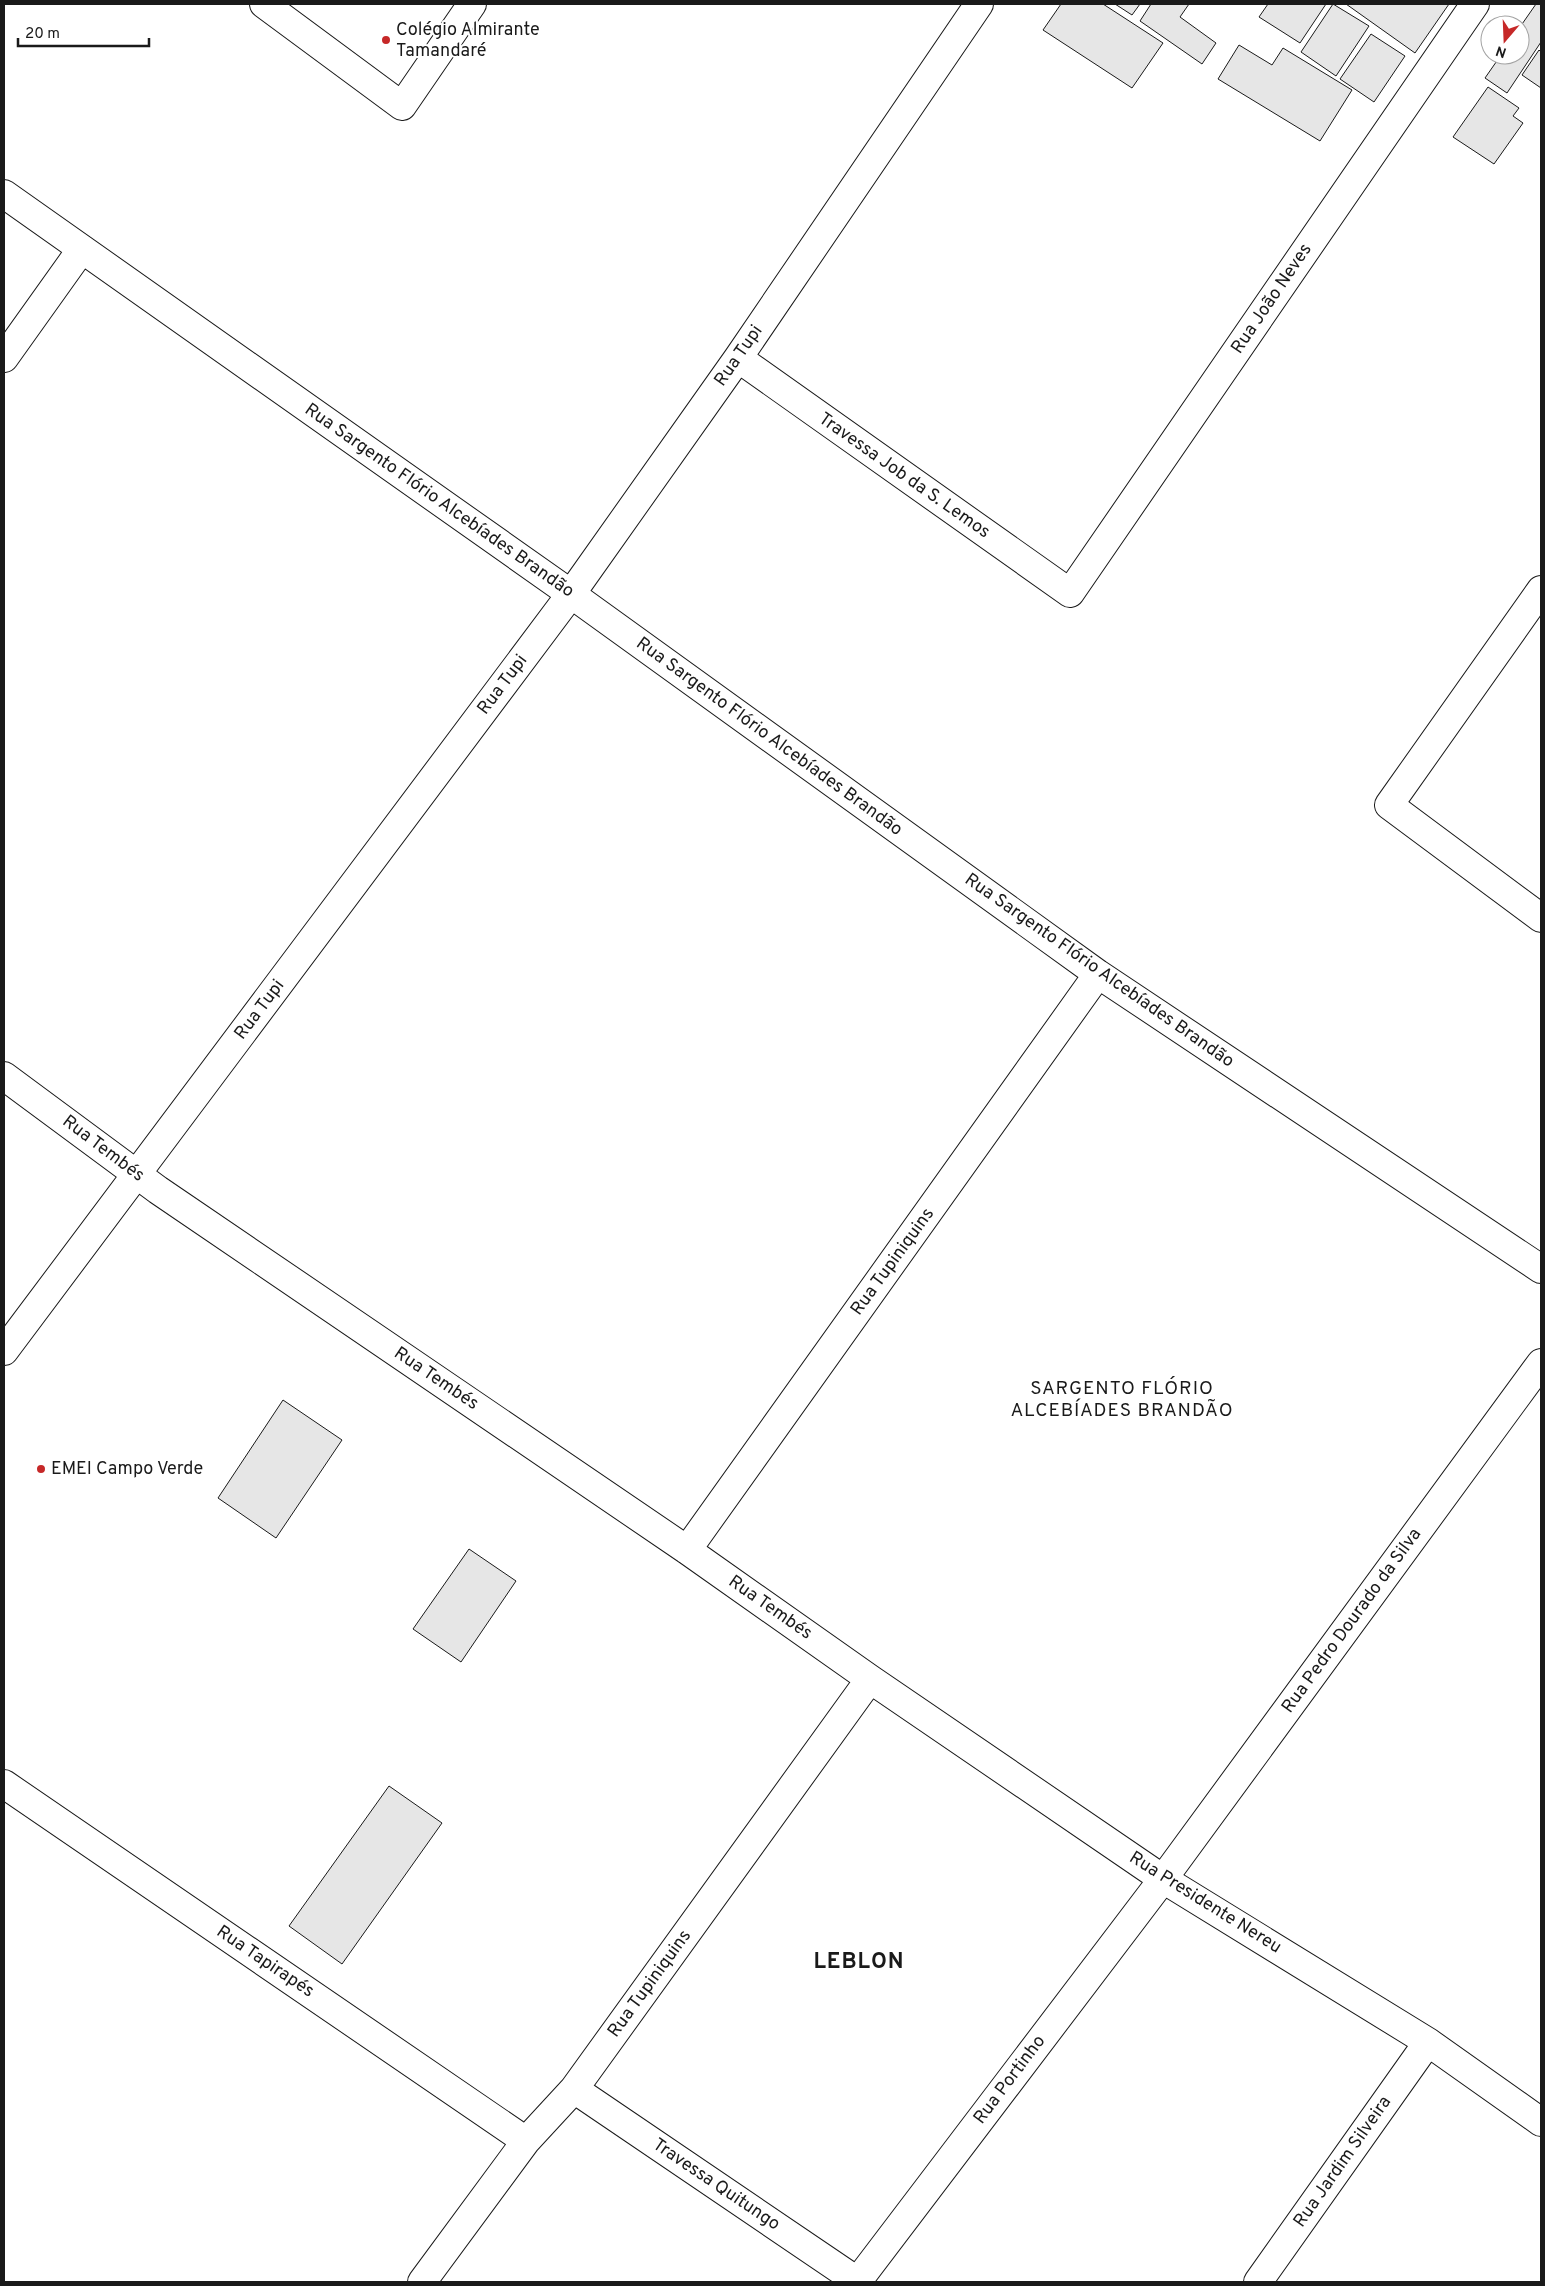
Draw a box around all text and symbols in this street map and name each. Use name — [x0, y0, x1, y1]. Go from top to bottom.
scale bar — [18, 15, 149, 47]
north arrow — [1480, 15, 1530, 65]
place label: Colégio Almirante Tamandaré — [396, 19, 540, 63]
text: 20 m — [25, 25, 60, 44]
marker: Colégio Almirante Tamandaré — [380, 34, 392, 46]
text: N — [1494, 41, 1509, 61]
street label: Rua João Neves — [1227, 239, 1317, 359]
street label: Rua Tupi — [710, 321, 768, 391]
street label: Rua Sargento Flório Alcebíades Brandão — [300, 399, 578, 603]
street label: Travessa Job da S. Lemos — [814, 408, 994, 544]
street label: Rua Sargento Flório Alcebíades Brandão — [631, 632, 907, 842]
street label: Rua Tupi — [473, 650, 533, 720]
street label: Rua Sargento Flório Alcebíades Brandão — [960, 869, 1238, 1073]
street label: Rua Tupi — [230, 975, 290, 1045]
street label: Rua Tembés — [57, 1110, 149, 1188]
street label: Rua Tupiniquins — [846, 1204, 940, 1320]
street label: Rua Tembés — [389, 1342, 483, 1416]
district label: SARGENTO FLÓRIO ALCEBÍADES BRANDÃO — [1010, 1376, 1234, 1423]
place label: EMEI Campo Verde — [51, 1458, 203, 1481]
marker: EMEI Campo Verde — [35, 1463, 47, 1475]
street label: Rua Pedro Dourado da Silva — [1277, 1524, 1427, 1718]
street label: Rua Tembés — [723, 1571, 817, 1645]
street label: Rua Presidente Nereu — [1125, 1847, 1285, 1959]
street label: Rua Tapirapés — [211, 1921, 319, 2003]
street label: Rua Tupiniquins — [603, 1926, 697, 2042]
district label: LEBLON — [813, 1949, 905, 1976]
street label: Rua Portinho — [969, 2031, 1051, 2129]
street label: Rua Jardim Silveira — [1289, 2092, 1397, 2232]
street label: Travessa Quitungo — [648, 2134, 784, 2236]

